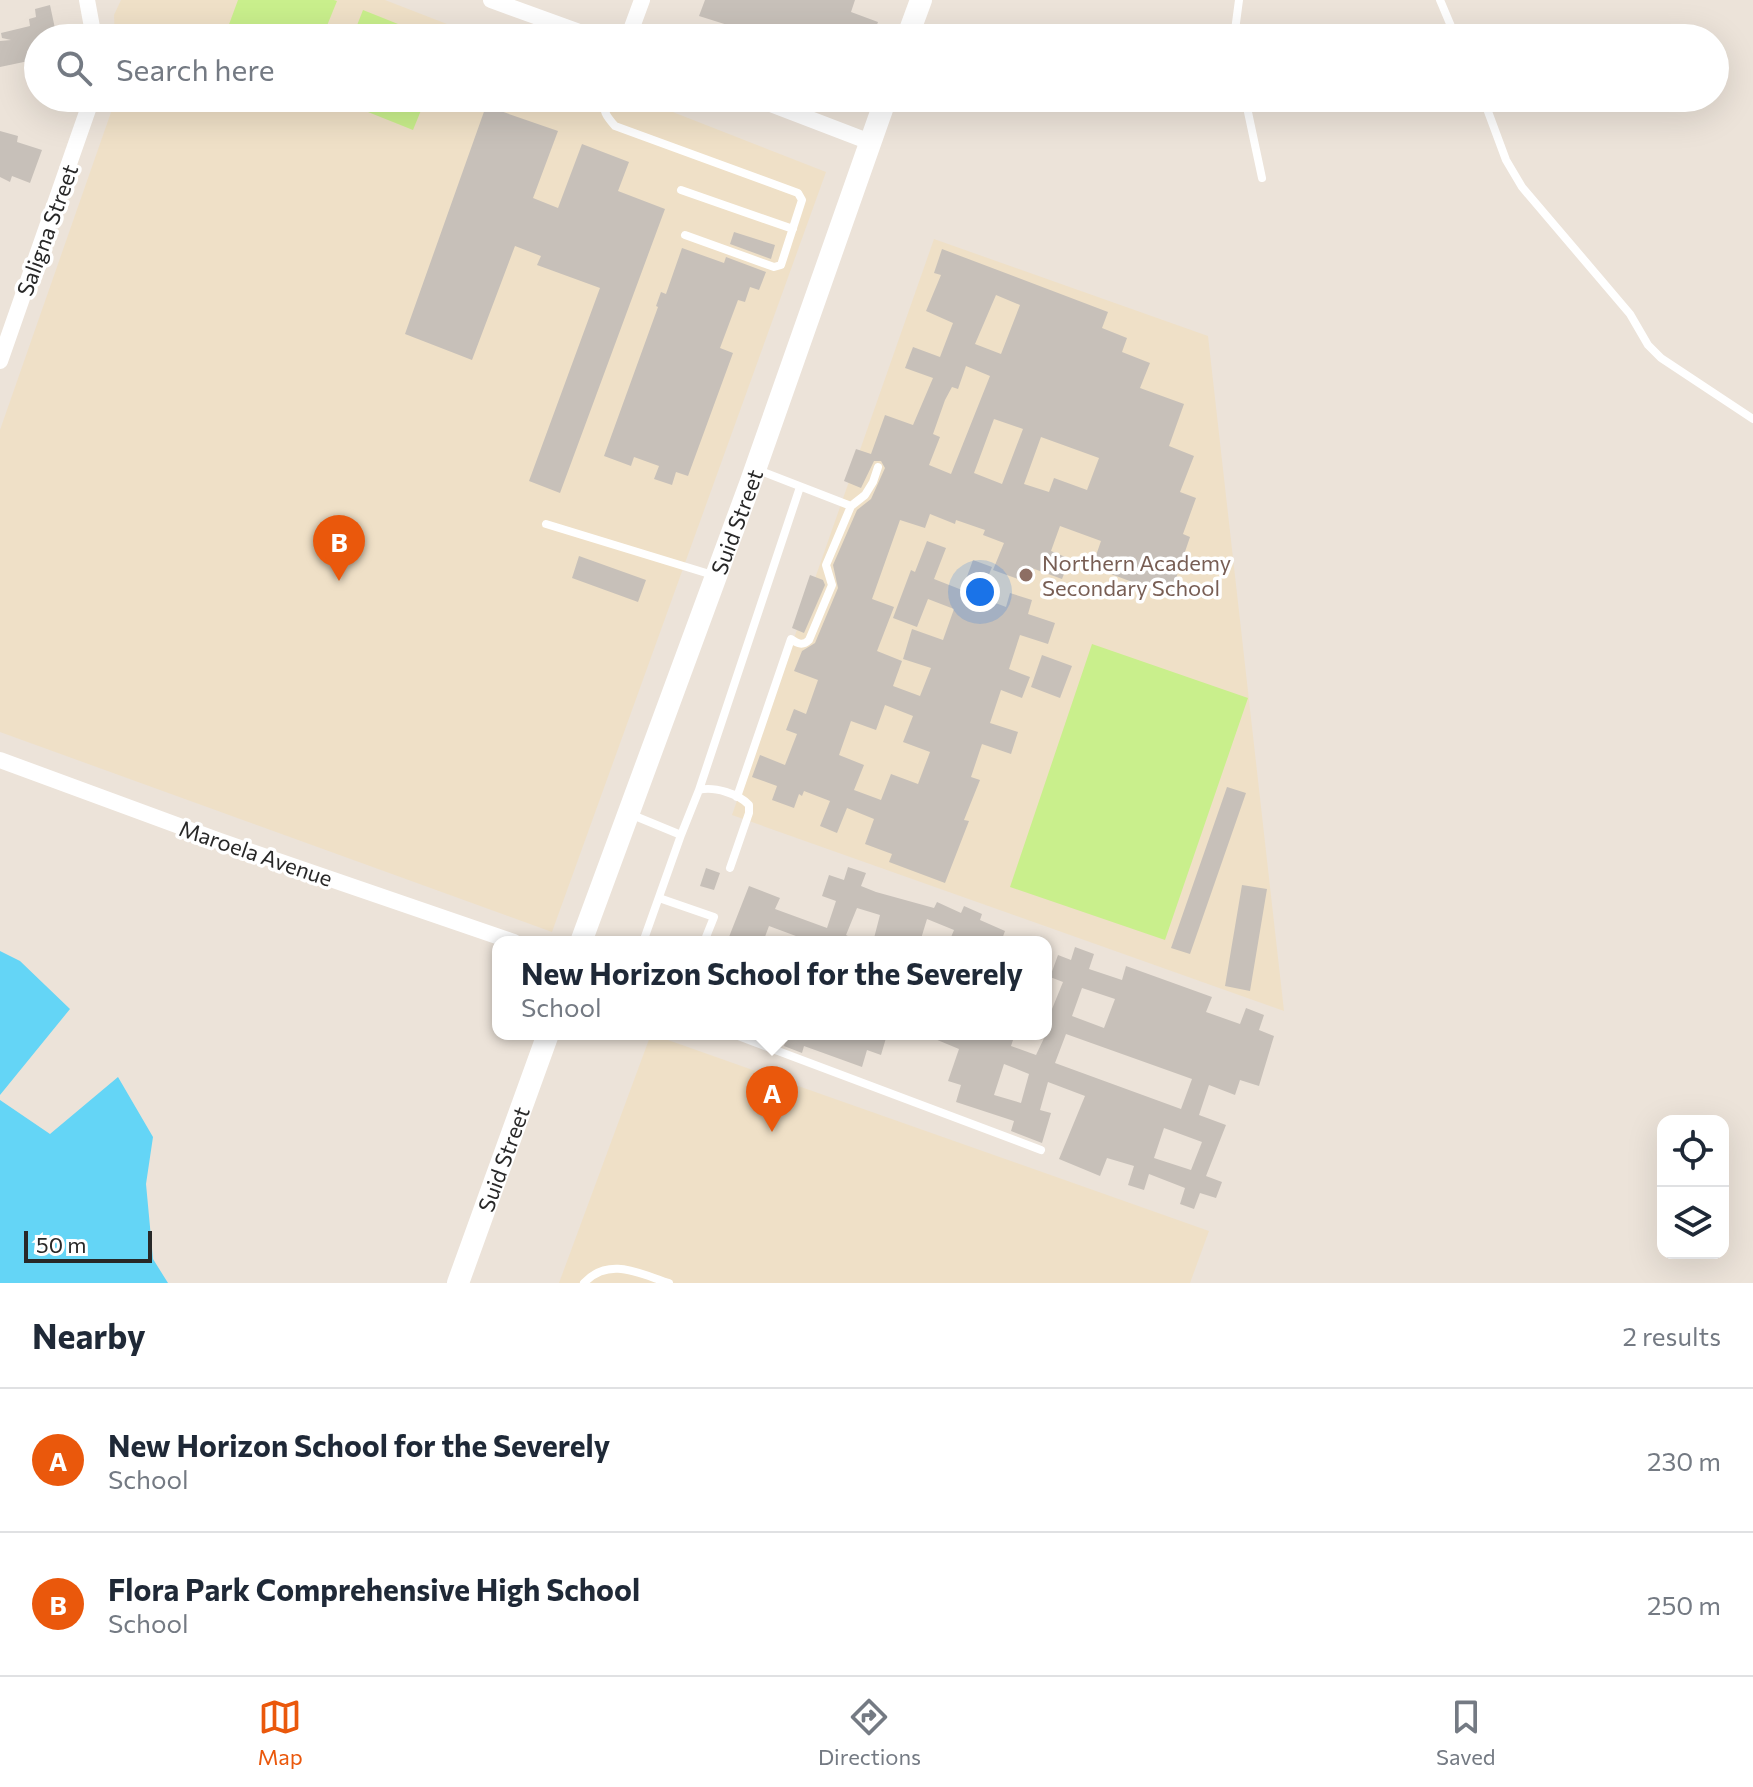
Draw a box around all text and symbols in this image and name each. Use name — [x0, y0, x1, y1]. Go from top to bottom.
search box — [24, 24, 1729, 112]
icon: search — [52, 46, 96, 90]
text: Search here — [116, 50, 275, 87]
street label: Saligna Street — [11, 160, 83, 300]
street label: Suid Street — [704, 466, 768, 578]
pin: B — [313, 515, 365, 581]
place label: Northern Academy Secondary School — [1042, 549, 1231, 601]
marker: Northern Academy Secondary School — [1017, 566, 1035, 584]
your location — [960, 572, 1000, 612]
street label: Maroela Avenue — [176, 814, 336, 892]
popup — [492, 936, 1052, 1040]
text: New Horizon School for the Severely — [521, 954, 1023, 991]
text: School — [521, 991, 602, 1022]
pin: A — [746, 1066, 798, 1132]
street label: Suid Street — [471, 1103, 534, 1215]
map controls — [1657, 1115, 1729, 1259]
button: locate — [1657, 1115, 1729, 1187]
button: layers — [1657, 1187, 1729, 1259]
scale bar — [24, 1227, 152, 1263]
text: 50 m — [36, 1231, 86, 1258]
text: Nearby — [32, 1314, 146, 1356]
text: 2 results — [1623, 1320, 1721, 1351]
text: New Horizon School for the Severely — [108, 1426, 610, 1463]
text: A — [49, 1445, 67, 1476]
text: 230 m — [1647, 1445, 1721, 1476]
text: School — [108, 1463, 189, 1494]
text: Flora Park Comprehensive High School — [108, 1570, 640, 1607]
text: B — [49, 1589, 67, 1620]
text: 250 m — [1647, 1589, 1721, 1620]
text: School — [108, 1607, 189, 1638]
tab: Map — [258, 1695, 303, 1770]
tab: Directions — [818, 1695, 921, 1770]
tab: Saved — [1436, 1695, 1495, 1770]

